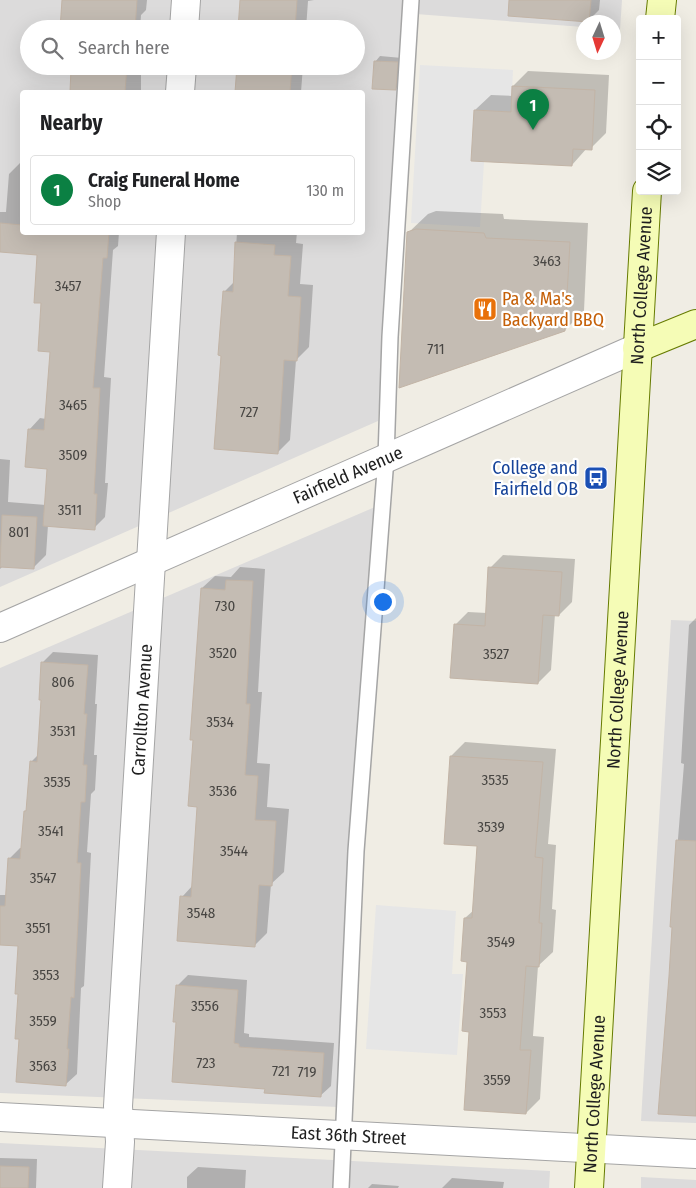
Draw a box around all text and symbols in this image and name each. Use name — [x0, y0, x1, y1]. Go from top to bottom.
north arrow — [576, 15, 621, 60]
map controls — [636, 15, 681, 195]
button: + — [636, 15, 681, 60]
search box — [20, 20, 365, 75]
icon: search — [38, 34, 66, 62]
text: Search here — [78, 36, 170, 59]
button: − — [636, 60, 681, 105]
pin: 1 — [517, 89, 549, 130]
button: locate — [636, 105, 681, 150]
text: Nearby — [40, 110, 102, 136]
button: layers — [636, 150, 681, 195]
text: Craig Funeral Home — [88, 169, 240, 192]
text: 1 — [54, 181, 60, 200]
text: 130 m — [306, 181, 344, 200]
text: Shop — [88, 192, 121, 211]
street label: North College Avenue — [626, 206, 657, 365]
house number: 3463 — [533, 252, 561, 270]
house number: 3457 — [55, 277, 81, 295]
place label: Pa & Ma's Backyard BBQ — [502, 288, 604, 331]
restaurant icon: Pa & Ma's Backyard BBQ — [472, 296, 498, 322]
house number: 711 — [427, 340, 445, 358]
house number: 3465 — [59, 396, 87, 414]
house number: 727 — [240, 403, 258, 421]
street label: Fairfield Avenue — [290, 441, 406, 509]
house number: 3509 — [59, 446, 87, 464]
place label: College and Fairfield OB — [492, 457, 578, 500]
bus stop icon: College and Fairfield OB — [583, 465, 609, 491]
house number: 3511 — [58, 501, 82, 519]
house number: 801 — [9, 523, 29, 541]
your location — [370, 589, 396, 615]
house number: 730 — [215, 597, 235, 615]
street label: North College Avenue — [602, 610, 634, 770]
street label: Carrollton Avenue — [127, 643, 157, 776]
house number: 3520 — [209, 644, 237, 662]
house number: 3527 — [483, 645, 509, 663]
house number: 806 — [52, 673, 74, 691]
house number: 3534 — [206, 713, 234, 731]
house number: 3531 — [50, 722, 76, 740]
house number: 3535 — [481, 771, 509, 789]
house number: 3535 — [43, 773, 71, 791]
house number: 3536 — [209, 782, 237, 800]
house number: 3539 — [477, 818, 505, 836]
house number: 3541 — [38, 822, 64, 840]
house number: 3544 — [220, 842, 248, 860]
house number: 3547 — [30, 869, 56, 887]
house number: 3548 — [187, 904, 215, 922]
house number: 3551 — [25, 919, 51, 937]
house number: 3549 — [487, 933, 515, 951]
house number: 3553 — [32, 966, 60, 984]
house number: 3556 — [191, 997, 219, 1015]
house number: 3553 — [479, 1004, 507, 1022]
house number: 3559 — [29, 1012, 57, 1030]
street label: North College Avenue — [579, 1014, 610, 1174]
house number: 723 — [196, 1054, 216, 1072]
house number: 3563 — [29, 1057, 57, 1075]
house number: 721 — [272, 1062, 290, 1080]
house number: 719 — [297, 1063, 317, 1081]
house number: 3559 — [483, 1071, 511, 1089]
street label: East 36th Street — [290, 1121, 407, 1150]

